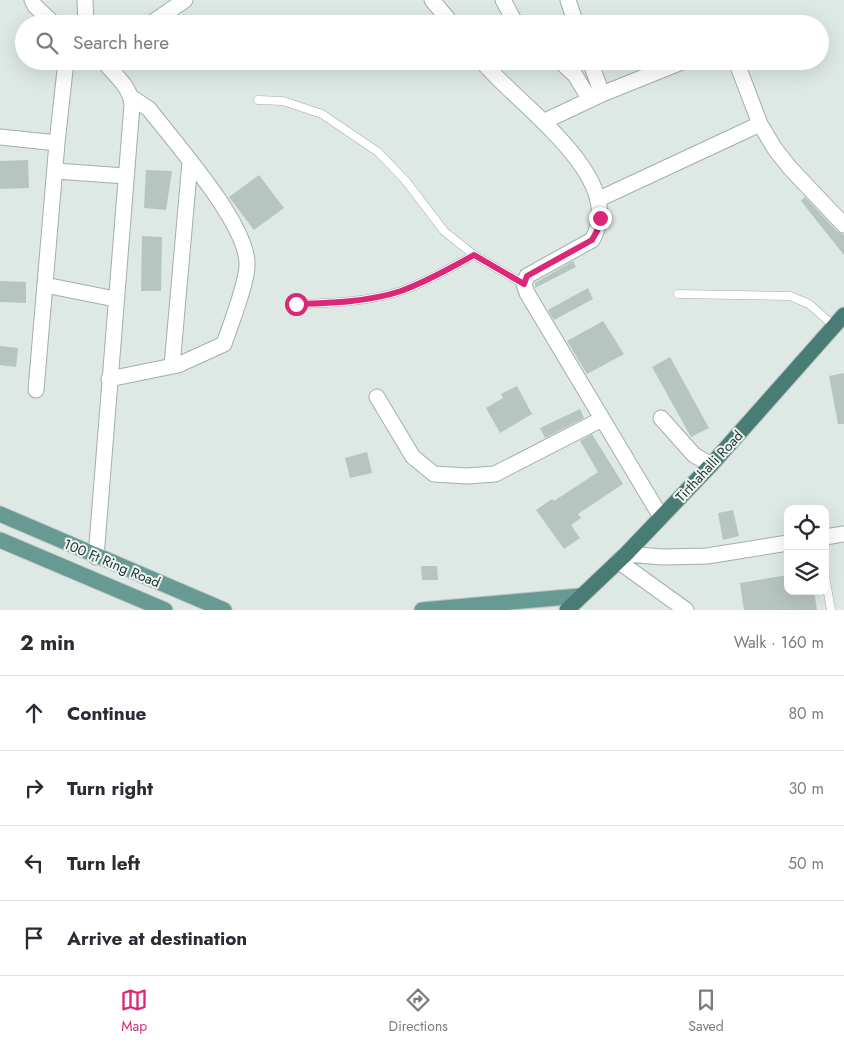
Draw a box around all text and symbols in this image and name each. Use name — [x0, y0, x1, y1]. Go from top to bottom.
search box — [15, 15, 829, 70]
icon: search — [33, 29, 61, 57]
text: Search here — [73, 29, 169, 56]
route end — [589, 207, 612, 230]
route start — [285, 293, 308, 316]
street label: Tirthahalli Road — [671, 426, 747, 506]
map controls — [784, 505, 829, 595]
button: locate — [784, 505, 829, 550]
street label: 100 Ft Ring Road — [61, 534, 163, 592]
button: layers — [784, 550, 829, 595]
text: 2 min — [20, 628, 75, 658]
text: Walk · 160 m — [734, 631, 824, 654]
icon: ahead — [20, 699, 48, 727]
text: Continue — [67, 700, 146, 727]
text: 80 m — [788, 702, 824, 725]
icon: right — [20, 774, 48, 802]
text: Turn right — [67, 775, 153, 802]
text: 30 m — [788, 777, 824, 800]
icon: left — [20, 849, 48, 877]
text: Turn left — [67, 850, 140, 877]
text: 50 m — [788, 852, 824, 875]
icon: arrive — [20, 924, 48, 952]
text: Arrive at destination — [67, 925, 247, 952]
tab: Map — [120, 986, 148, 1036]
tab: Directions — [389, 986, 448, 1036]
tab: Saved — [688, 986, 724, 1036]

